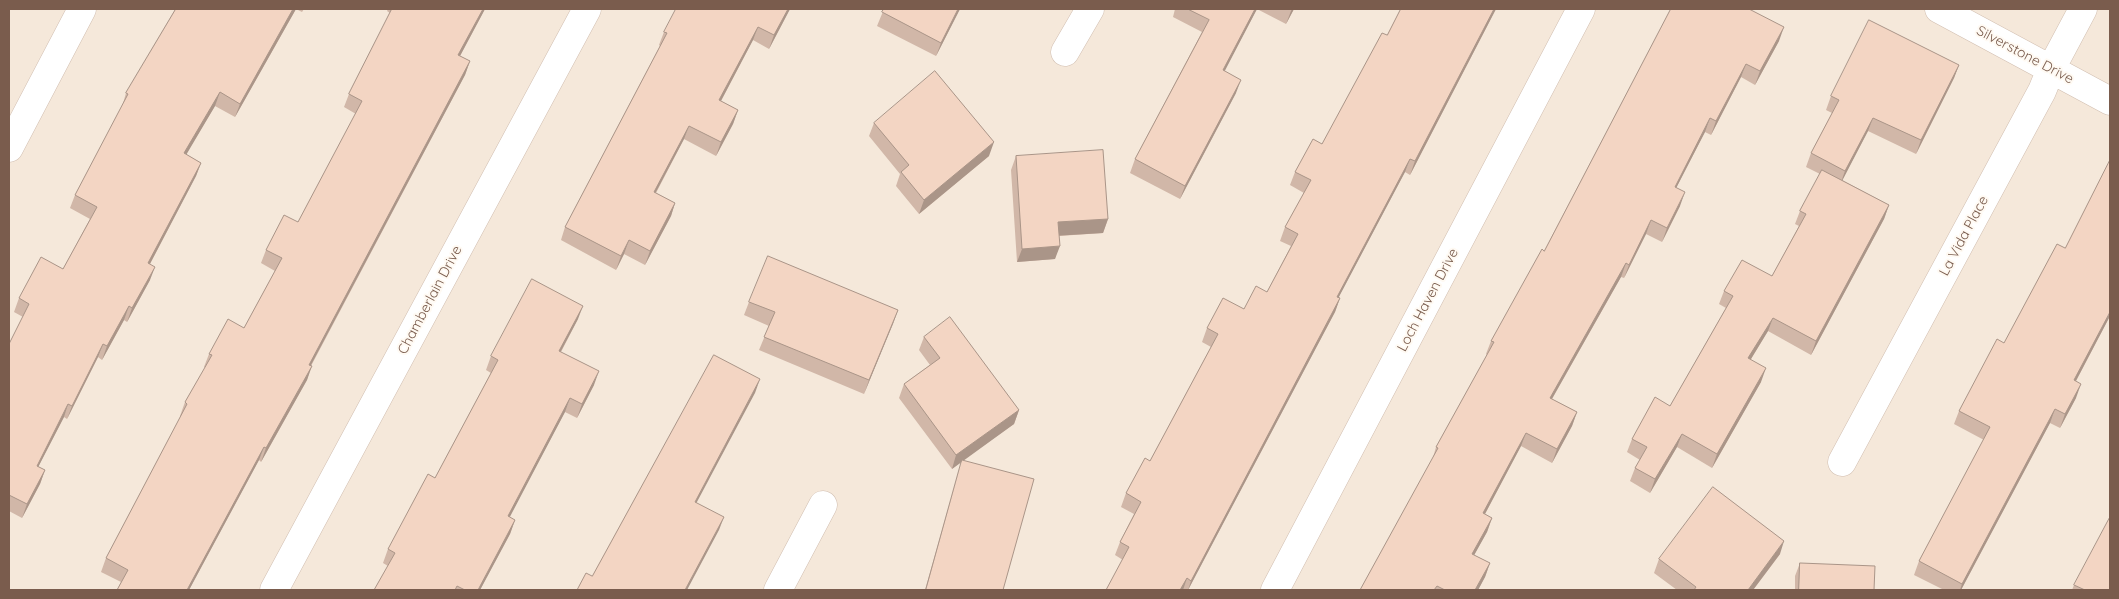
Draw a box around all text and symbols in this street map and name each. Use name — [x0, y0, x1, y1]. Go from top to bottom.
street label: Silverstone Drive — [1974, 22, 2076, 88]
street label: La Vida Place — [1936, 193, 1992, 279]
street label: Chamberlain Drive — [394, 243, 466, 357]
street label: Loch Haven Drive — [1394, 246, 1462, 354]

